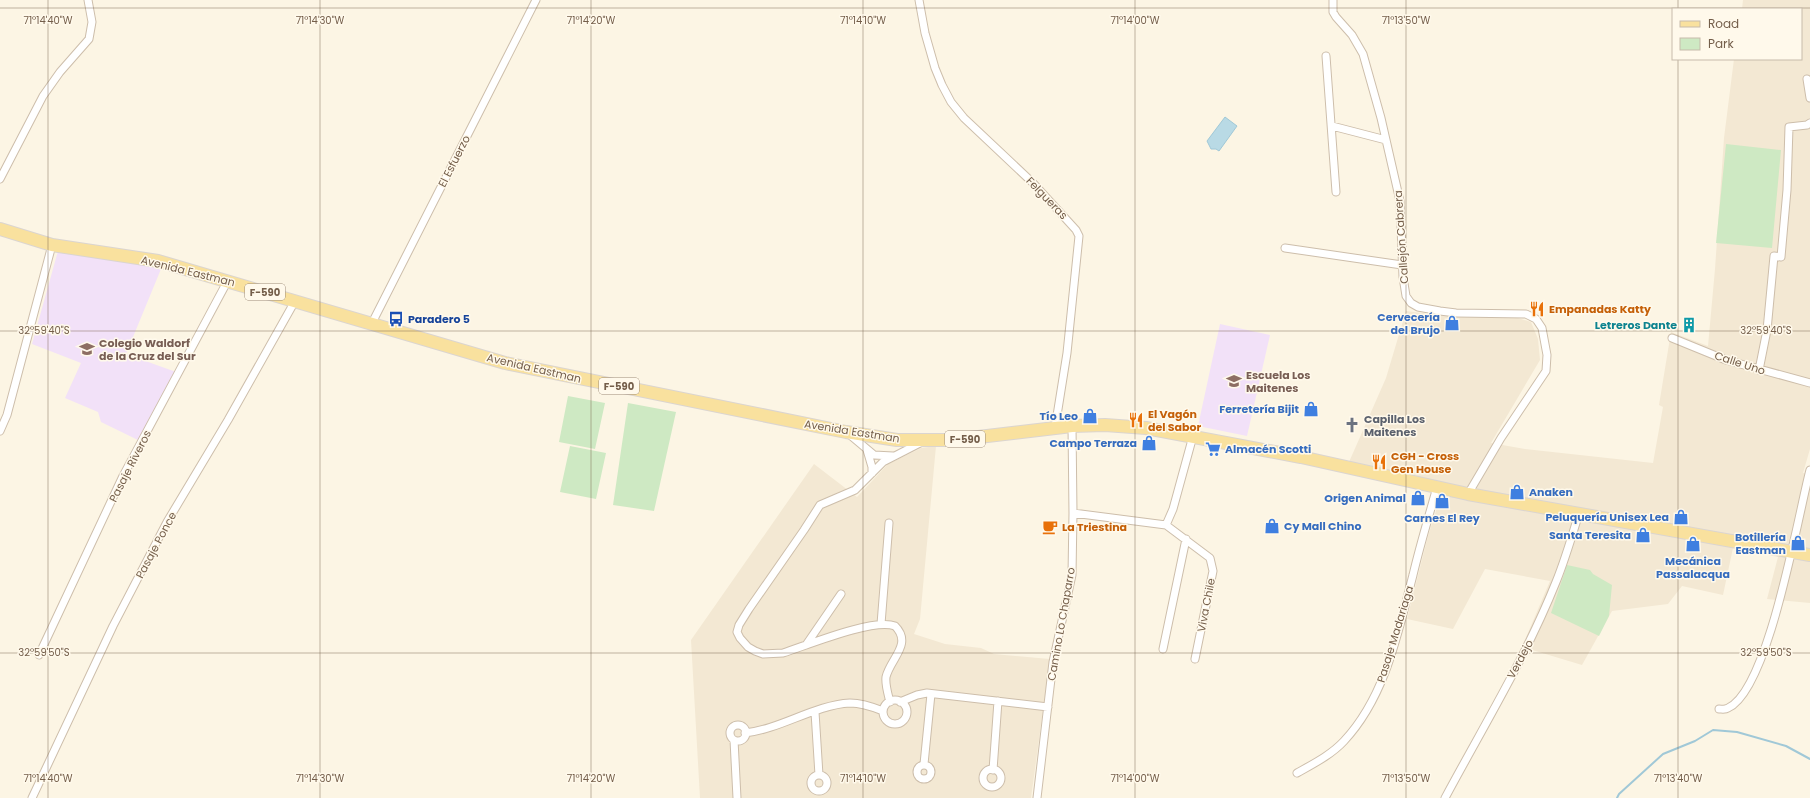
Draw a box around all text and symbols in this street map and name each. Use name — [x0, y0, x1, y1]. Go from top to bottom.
legend — [1672, 8, 1802, 60]
text: 71°14'40"W — [23, 13, 73, 28]
text: 71°14'30"W — [296, 13, 345, 28]
text: 71°14'20"W — [567, 13, 616, 28]
text: 71°14'10"W — [840, 13, 886, 28]
text: 71°14'00"W — [1110, 13, 1160, 28]
text: 71°13'50"W — [1382, 13, 1431, 28]
text: Road — [1708, 15, 1739, 32]
text: Park — [1708, 35, 1735, 52]
street label: El Esfuerzo — [434, 132, 474, 190]
street label: Felgueras — [1023, 173, 1072, 223]
street label: Callejón Cabrera — [1390, 190, 1412, 284]
street label: Avenida Eastman — [139, 252, 237, 290]
road number: F-590 — [245, 284, 285, 300]
restaurant icon: Empanadas Katty — [1528, 300, 1546, 318]
place label: Empanadas Katty — [1549, 301, 1651, 317]
place label: Cervecería del Brujo — [1377, 309, 1440, 338]
bus stop icon: Paradero 5 — [387, 310, 405, 328]
place label: Paradero 5 — [408, 311, 470, 327]
shop icon: Cervecería del Brujo — [1443, 314, 1461, 332]
building icon: Letreros Dante — [1680, 316, 1698, 334]
place label: Letreros Dante — [1595, 317, 1677, 333]
text: 32°59'40"S — [18, 323, 70, 338]
text: 32°59'40"S — [1740, 323, 1792, 338]
place label: Colegio Waldorf de la Cruz del Sur — [99, 335, 196, 364]
school or university icon: Colegio Waldorf de la Cruz del Sur — [78, 340, 96, 358]
street label: Calle Uno — [1713, 347, 1767, 379]
street label: Avenida Eastman — [485, 349, 583, 387]
place label: Escuela Los Maitenes — [1246, 367, 1310, 396]
school or university icon: Escuela Los Maitenes — [1225, 372, 1243, 390]
road number: F-590 — [599, 378, 639, 394]
shop icon: Ferretería Bijit — [1302, 400, 1320, 418]
place label: Ferretería Bijit — [1219, 401, 1300, 417]
place label: El Vagón del Sabor — [1148, 406, 1202, 435]
shop icon: Tío Leo — [1081, 407, 1099, 425]
place label: Tío Leo — [1040, 408, 1078, 424]
restaurant icon: El Vagón del Sabor — [1127, 411, 1145, 429]
place label: Capilla Los Maitenes — [1364, 411, 1425, 440]
street label: Avenida Eastman — [803, 416, 901, 446]
church icon: Capilla Los Maitenes — [1343, 416, 1361, 434]
street label: Pasaje Riveros — [105, 427, 155, 505]
road number: F-590 — [945, 431, 985, 447]
shop icon: Campo Terraza — [1140, 434, 1158, 452]
place label: Campo Terraza — [1050, 435, 1137, 451]
supermarket icon: Almacén Scotti — [1204, 440, 1222, 458]
place label: Almacén Scotti — [1225, 441, 1311, 457]
place label: CGH - Cross Gen House — [1391, 448, 1459, 477]
restaurant icon: CGH - Cross Gen House — [1370, 453, 1388, 471]
shop icon: Anaken — [1508, 483, 1526, 501]
place label: Anaken — [1529, 484, 1573, 500]
shop icon: Origen Animal — [1409, 489, 1427, 507]
place label: Origen Animal — [1324, 490, 1406, 506]
shop icon: Carnes El Rey — [1433, 492, 1451, 510]
shop icon: Peluquería Unisex Lea — [1672, 508, 1690, 526]
street label: Pasaje Ponce — [132, 509, 180, 581]
place label: Peluquería Unisex Lea — [1545, 509, 1669, 525]
place label: Carnes El Rey — [1404, 510, 1480, 526]
shop icon: Cy Mall Chino — [1263, 517, 1281, 535]
cafe icon: La Triestina — [1041, 518, 1059, 536]
place label: Cy Mall Chino — [1284, 518, 1362, 534]
place label: La Triestina — [1062, 519, 1127, 535]
shop icon: Santa Teresita — [1634, 526, 1652, 544]
place label: Santa Teresita — [1549, 527, 1631, 543]
place label: Botillería Eastman — [1735, 529, 1786, 558]
shop icon: Botillería Eastman — [1789, 534, 1807, 552]
shop icon: Mecánica Passalacqua — [1684, 535, 1702, 553]
place label: Mecánica Passalacqua — [1656, 553, 1730, 582]
street label: Camino Lo Chaparro — [1043, 566, 1079, 682]
street label: Viva Chile — [1193, 577, 1219, 633]
street label: Pasaje Madariaga — [1373, 584, 1417, 684]
street label: Verdejo — [1503, 637, 1537, 681]
text: 32°59'50"S — [18, 645, 70, 660]
text: 32°59'50"S — [1740, 645, 1792, 660]
text: 71°14'40"W — [23, 771, 73, 786]
text: 71°14'30"W — [296, 771, 345, 786]
text: 71°14'20"W — [567, 771, 616, 786]
text: 71°14'10"W — [840, 771, 886, 786]
text: 71°14'00"W — [1110, 771, 1160, 786]
text: 71°13'50"W — [1382, 771, 1431, 786]
text: 71°13'40"W — [1654, 771, 1703, 786]

